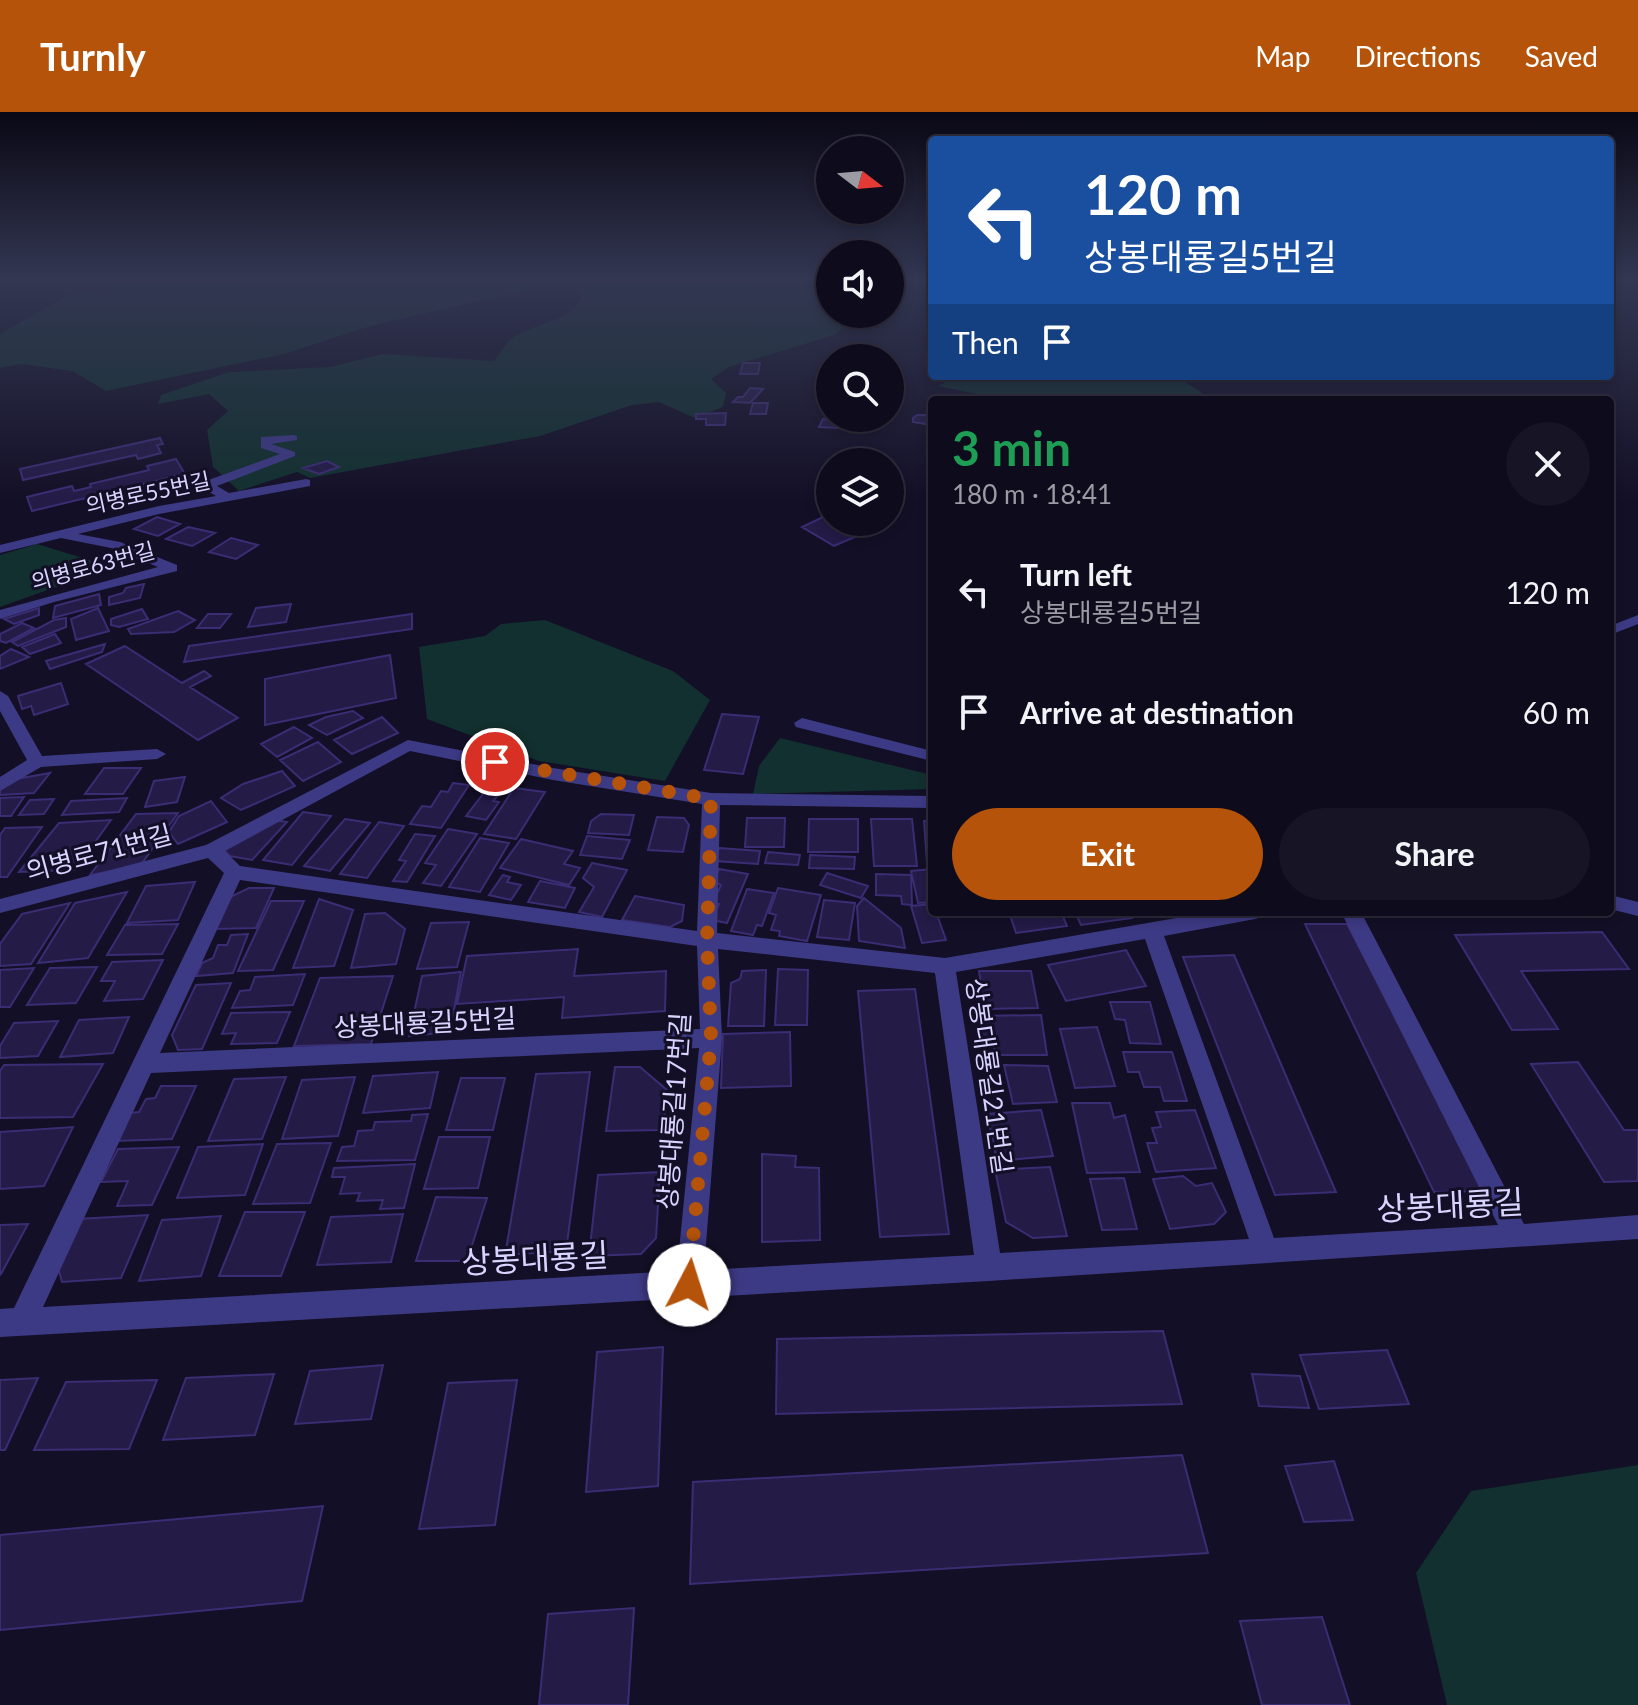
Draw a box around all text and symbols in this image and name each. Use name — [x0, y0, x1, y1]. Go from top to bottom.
text: Turnly — [40, 33, 146, 79]
text: Map — [1255, 39, 1310, 73]
text: Directions — [1354, 39, 1481, 73]
text: Saved — [1525, 39, 1598, 73]
north arrow — [816, 136, 904, 224]
map controls — [816, 136, 904, 536]
text: 120 m — [1084, 160, 1242, 227]
icon: left — [952, 168, 1056, 272]
text: 상봉대룡길5번길 — [1084, 234, 1337, 278]
button: sound — [816, 240, 904, 328]
icon: arrive — [1035, 320, 1079, 364]
text: Then — [952, 324, 1019, 360]
button: search — [816, 344, 904, 432]
text: 3 min — [952, 419, 1071, 476]
button: close — [1506, 422, 1590, 506]
button: layers — [816, 448, 904, 536]
street label: 의병로55번길 — [83, 466, 213, 519]
text: 180 m · 18:41 — [952, 478, 1112, 510]
street label: 의병로63번길 — [28, 536, 158, 595]
text: Turn left — [1020, 556, 1132, 592]
icon: left — [952, 570, 996, 614]
text: 120 m — [1505, 574, 1590, 610]
text: 상봉대룡길5번길 — [1020, 596, 1203, 628]
icon: arrive — [952, 690, 996, 734]
text: Arrive at destination — [1020, 694, 1294, 730]
text: 60 m — [1523, 694, 1590, 730]
pin — [461, 728, 529, 796]
icon: arrive — [473, 740, 517, 784]
button: Exit — [952, 808, 1263, 900]
button: Share — [1279, 808, 1590, 900]
street label: 의병로71번길 — [22, 817, 175, 887]
street label: 상봉대룡길21번길 — [960, 976, 1020, 1176]
street label: 상봉대룡길5번길 — [333, 1001, 517, 1043]
street label: 상봉대룡길17번길 — [650, 1011, 696, 1211]
street label: 상봉대룡길 — [1375, 1181, 1524, 1228]
street label: 상봉대룡길 — [460, 1234, 609, 1281]
position arrow — [647, 1243, 731, 1327]

